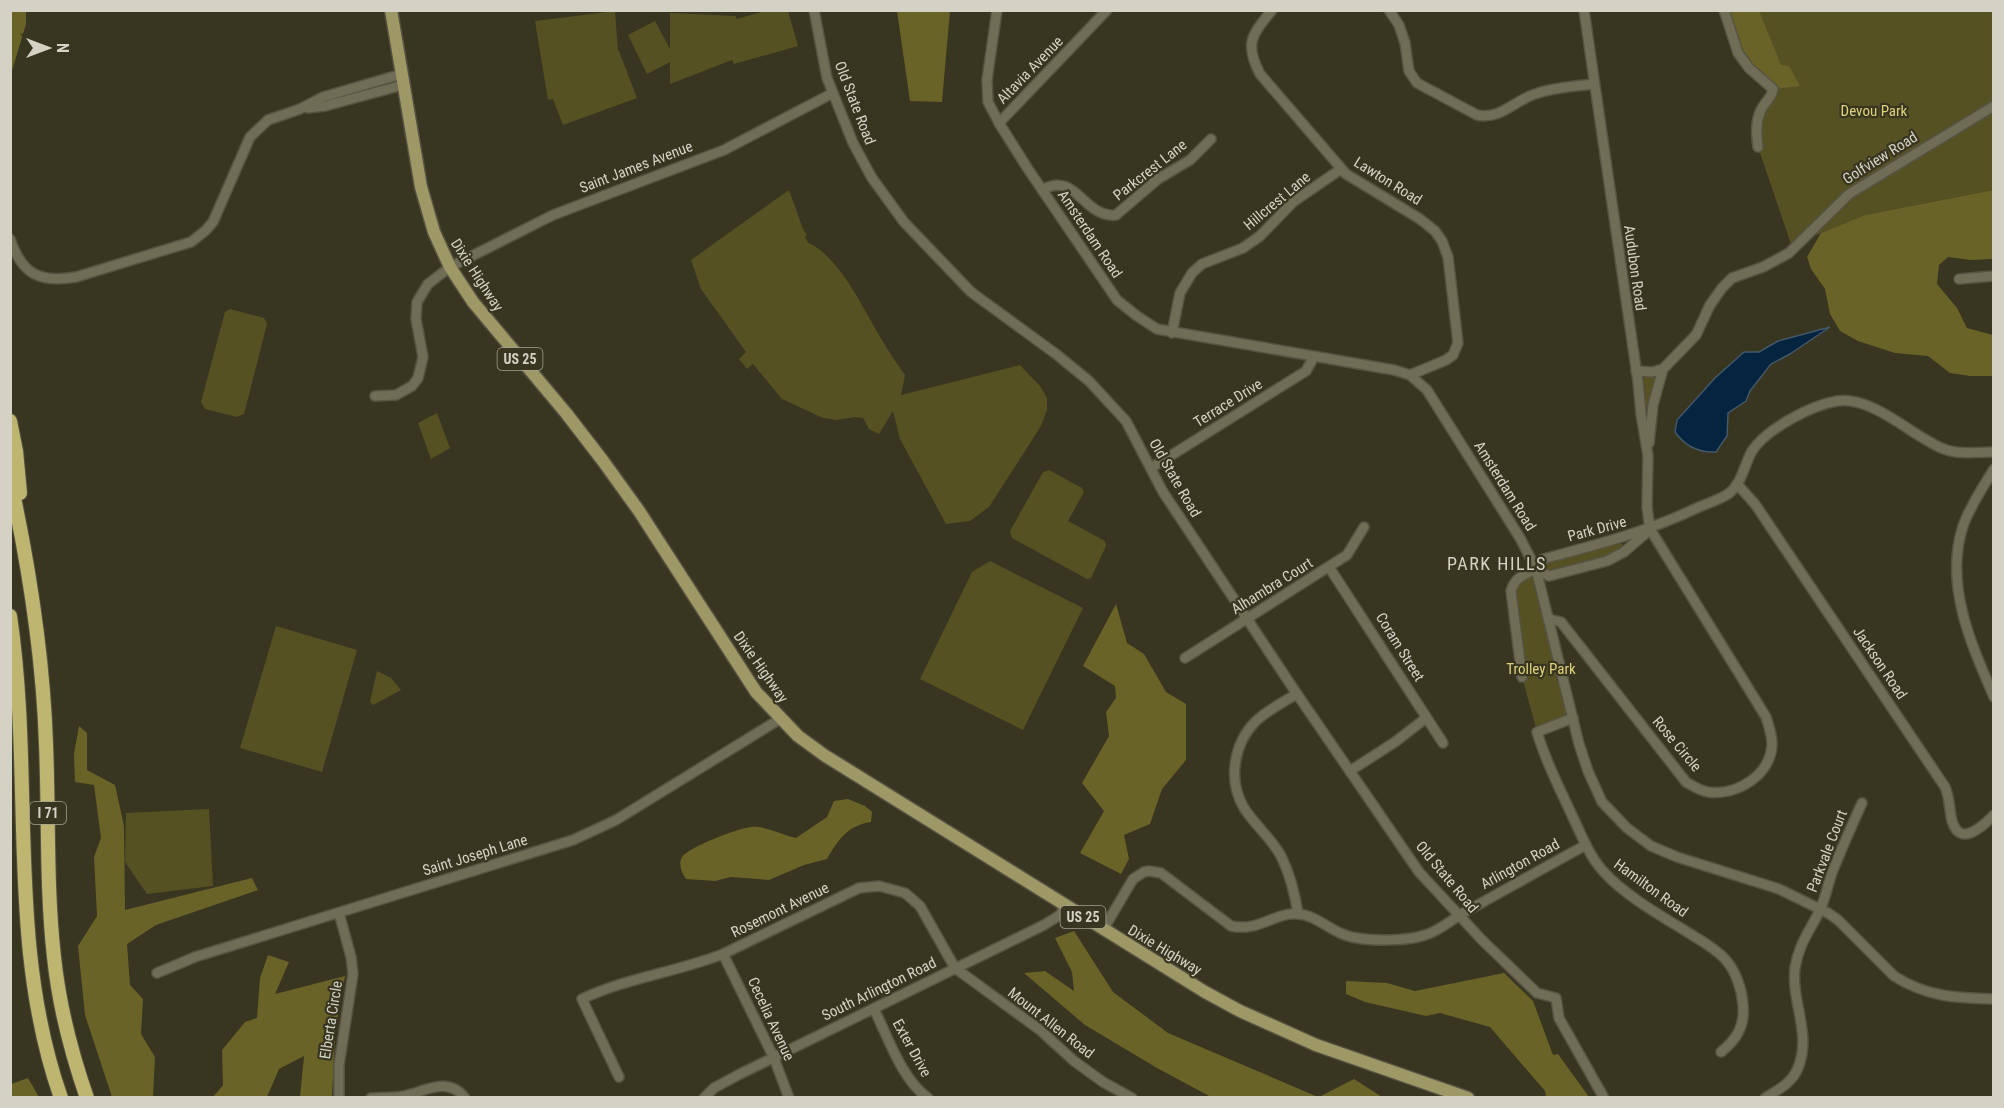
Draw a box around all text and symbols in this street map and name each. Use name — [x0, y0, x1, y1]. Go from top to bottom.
north arrow — [18, 18, 78, 78]
street label: Altavia Avenue — [993, 32, 1067, 108]
text: N — [53, 43, 72, 53]
street label: Old State Road — [831, 59, 879, 147]
park label: Devou Park — [1841, 102, 1908, 120]
street label: Golfview Road — [1839, 128, 1921, 188]
street label: Parkcrest Lane — [1110, 136, 1190, 204]
street label: Saint James Avenue — [577, 137, 695, 197]
street label: Lawton Road — [1351, 153, 1425, 209]
street label: Hillcrest Lane — [1240, 168, 1314, 234]
street label: Amsterdam Road — [1054, 187, 1126, 281]
street label: Audubon Road — [1620, 224, 1650, 312]
street label: Dixie Highway — [447, 235, 507, 315]
road number: US 25 — [498, 348, 542, 370]
street label: Terrace Drive — [1190, 375, 1266, 431]
street label: Old State Road — [1145, 435, 1205, 521]
street label: Amsterdam Road — [1470, 438, 1540, 534]
street label: Park Drive — [1566, 513, 1628, 545]
district label: PARK HILLS — [1447, 553, 1547, 574]
street label: Alhambra Court — [1228, 554, 1316, 618]
street label: Coram Street — [1372, 609, 1428, 685]
street label: Jackson Road — [1849, 623, 1911, 703]
street label: Dixie Highway — [730, 628, 792, 706]
park label: Trolley Park — [1506, 660, 1576, 678]
street label: Rose Circle — [1649, 713, 1705, 775]
road number: I 71 — [30, 802, 66, 824]
street label: Parkvale Court — [1803, 807, 1851, 895]
street label: Saint Joseph Lane — [420, 830, 530, 880]
street label: Arlington Road — [1477, 835, 1563, 893]
street label: Old State Road — [1412, 838, 1482, 916]
street label: Hamilton Road — [1610, 855, 1692, 921]
street label: Rosemont Avenue — [728, 879, 832, 941]
road number: US 25 — [1060, 906, 1106, 928]
street label: Dixie Highway — [1125, 921, 1205, 979]
street label: South Arlington Road — [819, 953, 939, 1025]
street label: Cecelia Avenue — [744, 974, 798, 1064]
street label: Elberta Circle — [316, 980, 346, 1060]
street label: Mount Allen Road — [1004, 984, 1098, 1062]
street label: Exter Drive — [889, 1016, 935, 1080]

